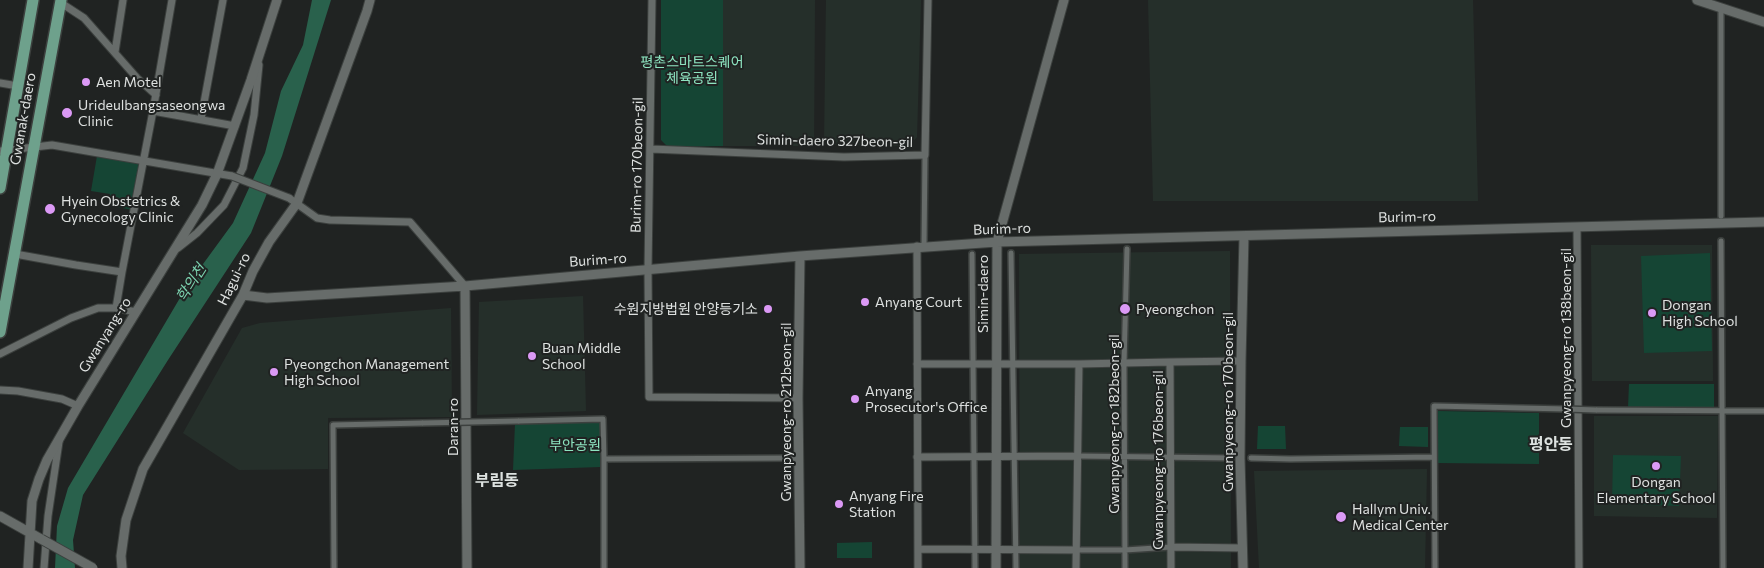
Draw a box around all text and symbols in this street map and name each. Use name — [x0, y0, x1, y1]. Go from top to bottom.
park label: 평촌스마트스퀘어 체육공원 — [640, 54, 744, 86]
street label: Gwanak-daero — [7, 72, 39, 166]
place label: Aen Motel — [96, 74, 162, 90]
marker: Aen Motel — [80, 76, 92, 88]
place label: Urideulbangsaseongwa Clinic — [78, 97, 225, 130]
street label: Burim-ro 170beon-gil — [627, 97, 647, 233]
marker: Urideulbangsaseongwa Clinic — [60, 106, 74, 120]
street label: Simin-daero 327beon-gil — [757, 131, 913, 151]
place label: Hyein Obstetrics & Gynecology Clinic — [61, 193, 180, 226]
marker: Hyein Obstetrics & Gynecology Clinic — [43, 202, 57, 216]
street label: Burim-ro — [1378, 208, 1436, 226]
street label: Burim-ro — [973, 220, 1031, 238]
street label: Gwanpyeong-ro 138beon-gil — [1558, 248, 1574, 428]
street label: Hagui-ro — [214, 250, 254, 308]
street label: Burim-ro — [569, 250, 627, 270]
street label: Simin-daero — [975, 255, 991, 333]
water label: 학의천 — [172, 261, 210, 305]
street label: Gwanyang-ro — [75, 294, 135, 376]
place label: Anyang Court — [875, 294, 962, 310]
marker: Anyang Court — [859, 296, 871, 308]
place label: Dongan High School — [1662, 297, 1738, 330]
place label: 수원지방법원 안양등기소 — [614, 301, 758, 317]
place label: Pyeongchon — [1136, 301, 1214, 317]
marker: Pyeongchon — [1118, 302, 1132, 316]
marker: 수원지방법원 안양등기소 — [762, 303, 774, 315]
marker: Dongan High School — [1646, 307, 1658, 319]
street label: Gwanpyeong-ro 170beon-gil — [1220, 312, 1236, 492]
street label: Gwanpyeong-ro 212beon-gil — [778, 322, 794, 502]
street label: Gwanpyeong-ro 182beon-gil — [1106, 334, 1122, 514]
place label: Buan Middle School — [542, 340, 621, 372]
marker: Buan Middle School — [526, 350, 538, 362]
place label: Pyeongchon Management High School — [284, 356, 449, 388]
marker: Pyeongchon Management High School — [268, 366, 280, 378]
street label: Gwanpyeong-ro 176beon-gil — [1150, 370, 1166, 550]
place label: Anyang Prosecutor's Office — [865, 383, 987, 416]
marker: Anyang Prosecutor's Office — [849, 393, 861, 405]
street label: Daran-ro — [445, 398, 461, 456]
district label: 평안동 — [1529, 435, 1573, 455]
park label: 부안공원 — [549, 437, 601, 453]
marker: Dongan Elementary School — [1650, 460, 1662, 472]
district label: 부림동 — [475, 471, 519, 491]
place label: Dongan Elementary School — [1597, 474, 1715, 507]
place label: Anyang Fire Station — [849, 488, 924, 520]
marker: Anyang Fire Station — [833, 498, 845, 510]
place label: Hallym Univ. Medical Center — [1352, 501, 1449, 534]
marker: Hallym Univ. Medical Center — [1334, 510, 1348, 524]

